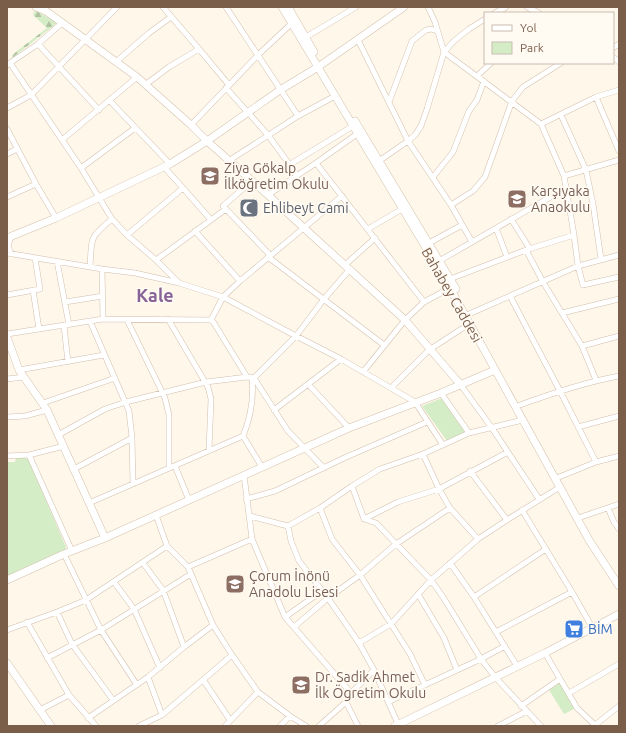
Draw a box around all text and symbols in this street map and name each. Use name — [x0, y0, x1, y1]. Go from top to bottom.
legend — [484, 12, 614, 64]
text: Yol — [520, 21, 537, 34]
text: Park — [520, 41, 544, 54]
place label: Ziya Gökalp İlköğretim Okulu — [224, 160, 329, 192]
school or university icon: Ziya Gökalp İlköğretim Okulu — [199, 165, 221, 187]
place label: Karşıyaka Anaokulu — [531, 183, 590, 215]
school or university icon: Karşıyaka Anaokulu — [506, 188, 528, 210]
mosque icon: Ehlibeyt Cami — [238, 197, 260, 219]
place label: Ehlibeyt Cami — [263, 200, 349, 216]
street label: Bahabey Caddesi — [418, 245, 486, 345]
district label: Kale — [136, 285, 174, 305]
place label: Çorum İnönü Anadolu Lisesi — [249, 568, 338, 600]
school or university icon: Çorum İnönü Anadolu Lisesi — [224, 573, 246, 595]
supermarket icon: BİM — [563, 618, 585, 640]
place label: BİM — [588, 621, 613, 637]
place label: Dr. Sadik Ahmet İlk Ögretim Okulu — [315, 669, 426, 701]
school or university icon: Dr. Sadik Ahmet İlk Ögretim Okulu — [290, 674, 312, 696]

